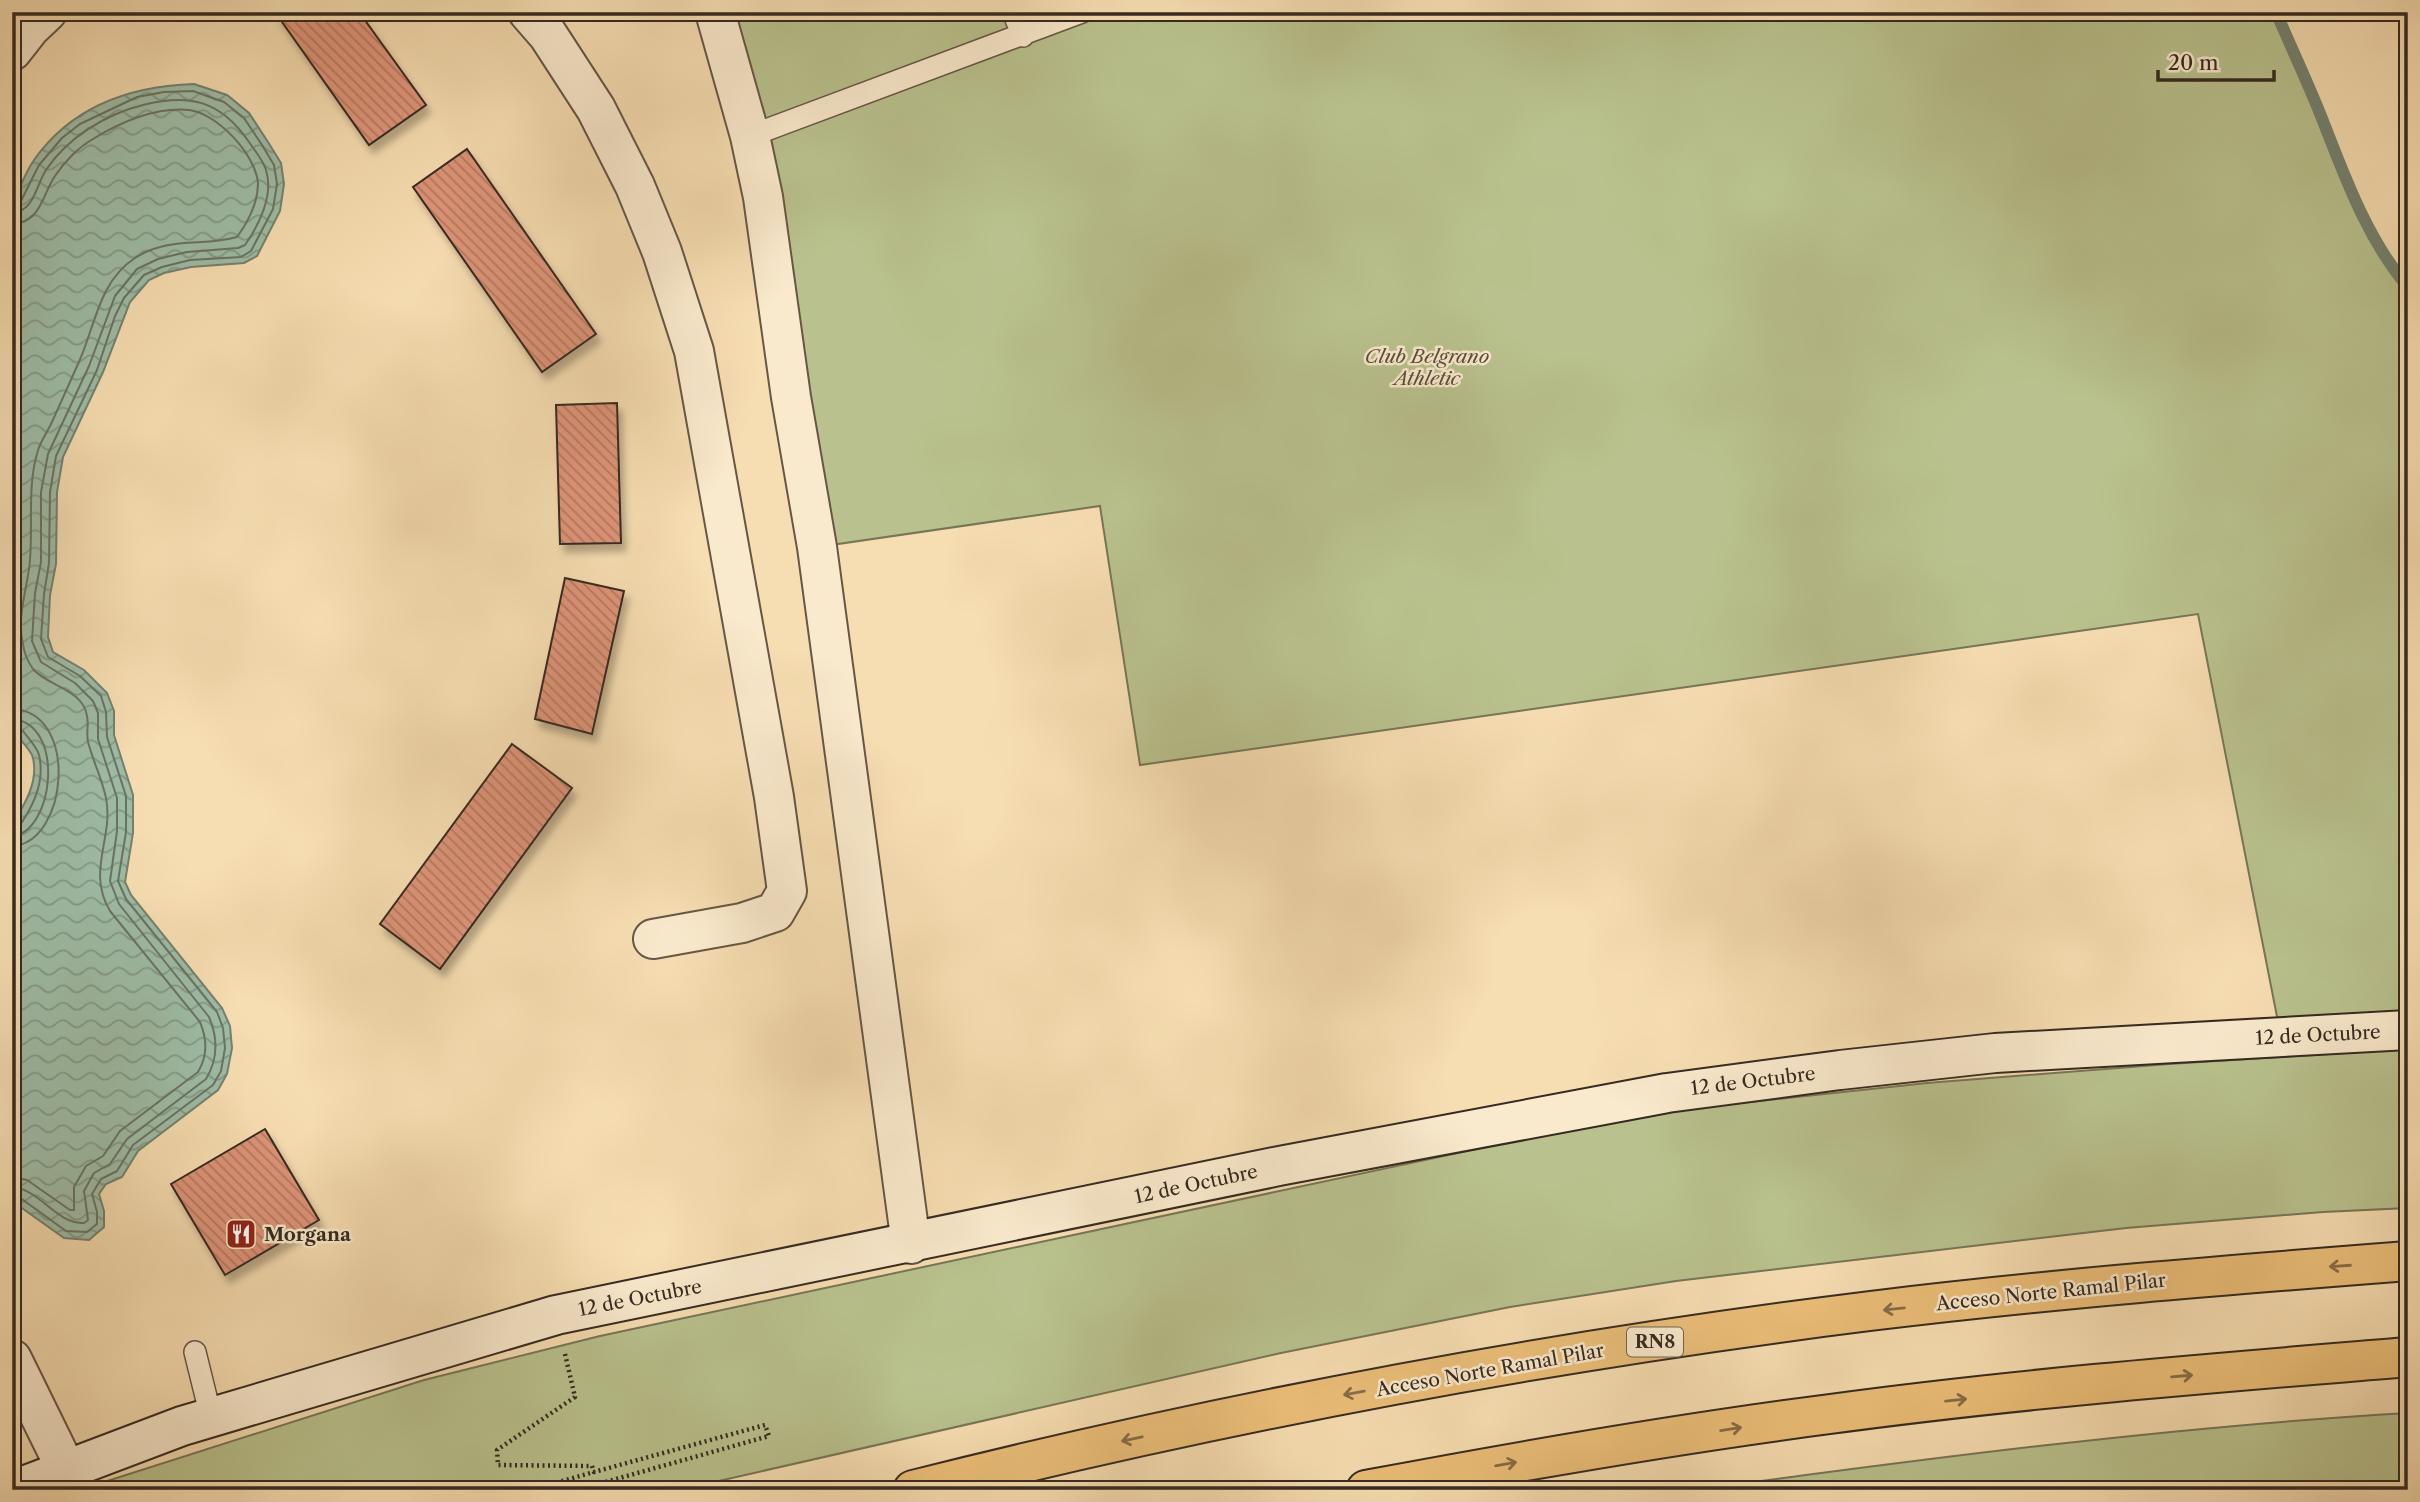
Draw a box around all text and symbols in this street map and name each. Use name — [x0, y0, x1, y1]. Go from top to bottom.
scale bar — [2158, 38, 2273, 82]
text: 20 m — [2168, 50, 2219, 75]
park label: Club Belgrano Athletic — [1365, 345, 1489, 390]
street label: 12 de Octubre — [2255, 1020, 2381, 1050]
street label: 12 de Octubre — [1689, 1062, 1817, 1100]
street label: 12 de Octubre — [1132, 1160, 1260, 1208]
restaurant icon: Morgana — [224, 1217, 258, 1251]
place label: Morgana — [264, 1223, 352, 1246]
one-way arrow — [2329, 1260, 2351, 1273]
street label: Acceso Norte Ramal Pilar — [1934, 1268, 2167, 1316]
street label: 12 de Octubre — [576, 1275, 704, 1321]
one-way arrow — [1883, 1302, 1906, 1315]
road number: RN8 — [1627, 1328, 1683, 1357]
street label: Acceso Norte Ramal Pilar — [1373, 1339, 1606, 1402]
one-way arrow — [2171, 1369, 2193, 1382]
one-way arrow — [1344, 1387, 1366, 1401]
one-way arrow — [1944, 1393, 1967, 1406]
one-way arrow — [1719, 1422, 1741, 1435]
one-way arrow — [1121, 1433, 1144, 1447]
one-way arrow — [1494, 1457, 1517, 1470]

